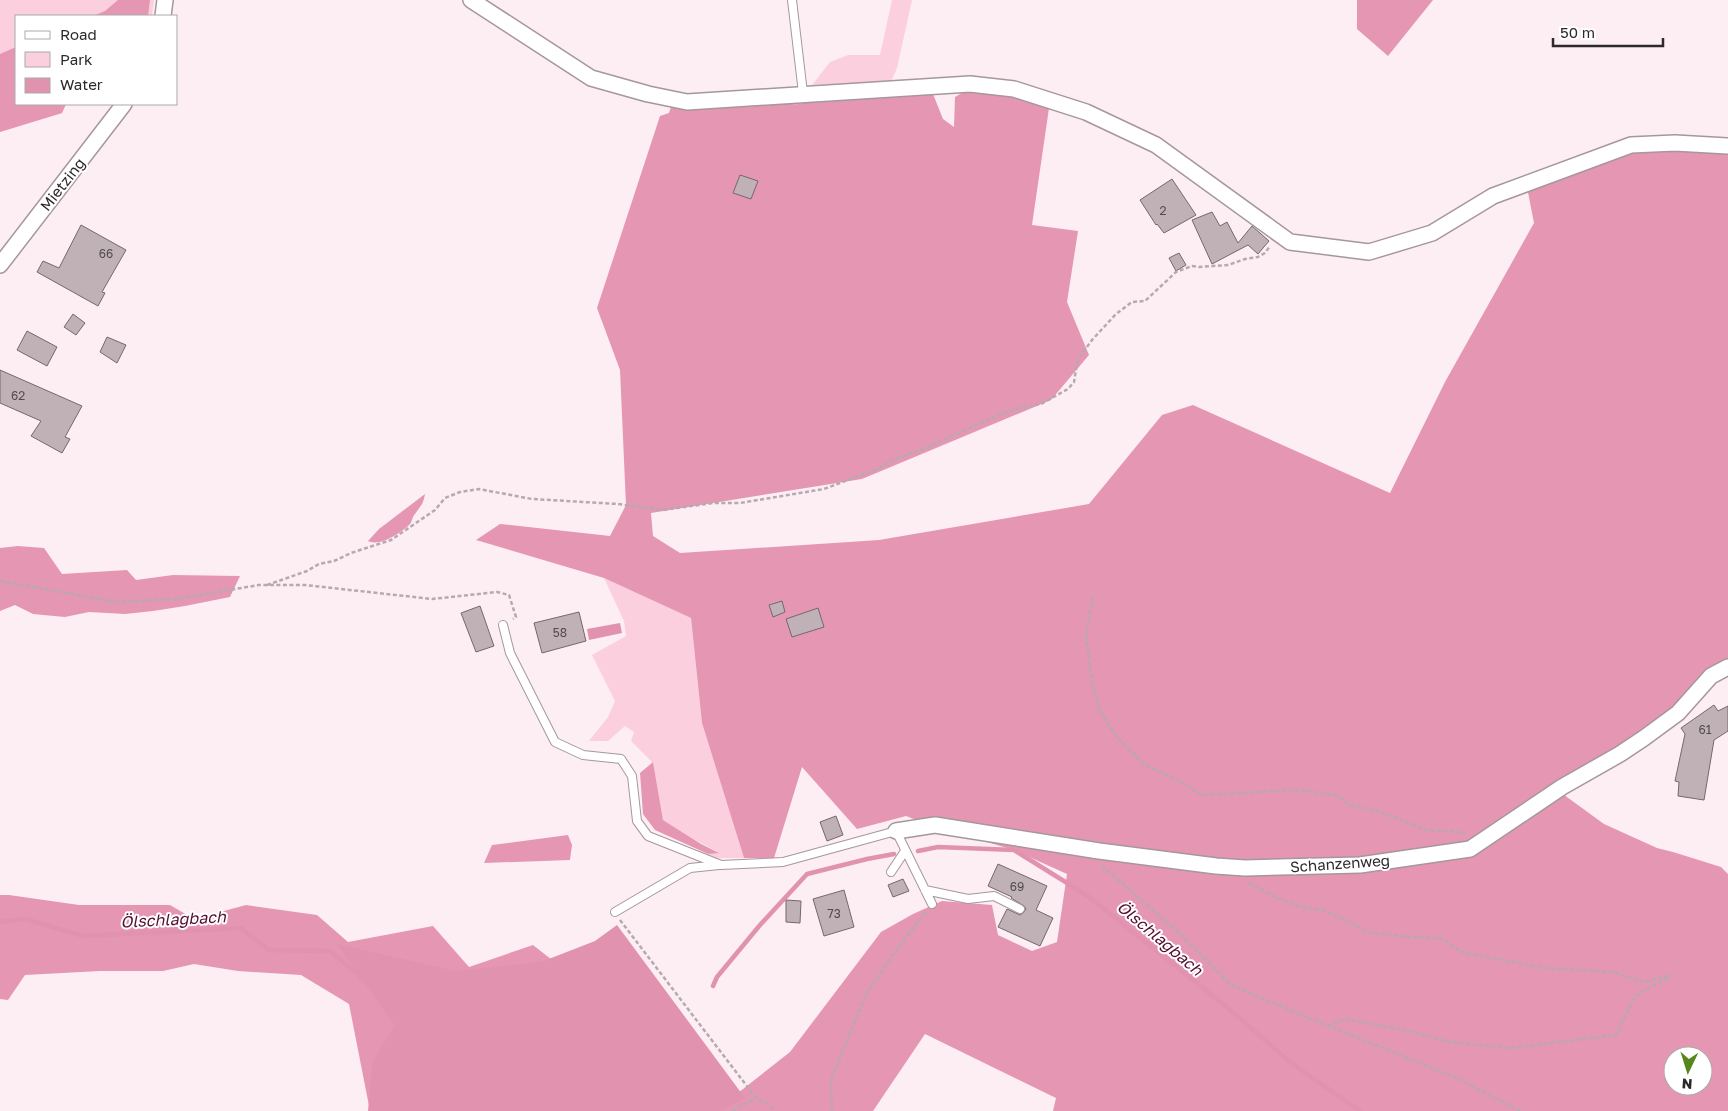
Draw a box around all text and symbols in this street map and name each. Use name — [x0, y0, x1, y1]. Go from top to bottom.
legend — [15, 15, 178, 105]
scale bar — [1553, 15, 1663, 47]
text: 50 m — [1560, 23, 1595, 41]
text: Road — [60, 25, 97, 43]
text: Park — [60, 50, 93, 68]
text: Water — [60, 75, 103, 93]
street label: Mietzing — [36, 154, 88, 214]
house number: 2 — [1160, 203, 1167, 218]
house number: 66 — [99, 246, 113, 261]
house number: 62 — [11, 388, 25, 403]
house number: 58 — [553, 625, 567, 640]
house number: 61 — [1698, 722, 1712, 737]
street label: Schanzenweg — [1289, 851, 1391, 875]
house number: 69 — [1010, 879, 1024, 894]
water label: Ölschlagbach — [1113, 896, 1208, 980]
water label: Ölschlagbach — [120, 906, 227, 932]
house number: 73 — [827, 906, 841, 921]
north arrow — [1663, 1046, 1713, 1096]
text: N — [1681, 1076, 1693, 1093]

